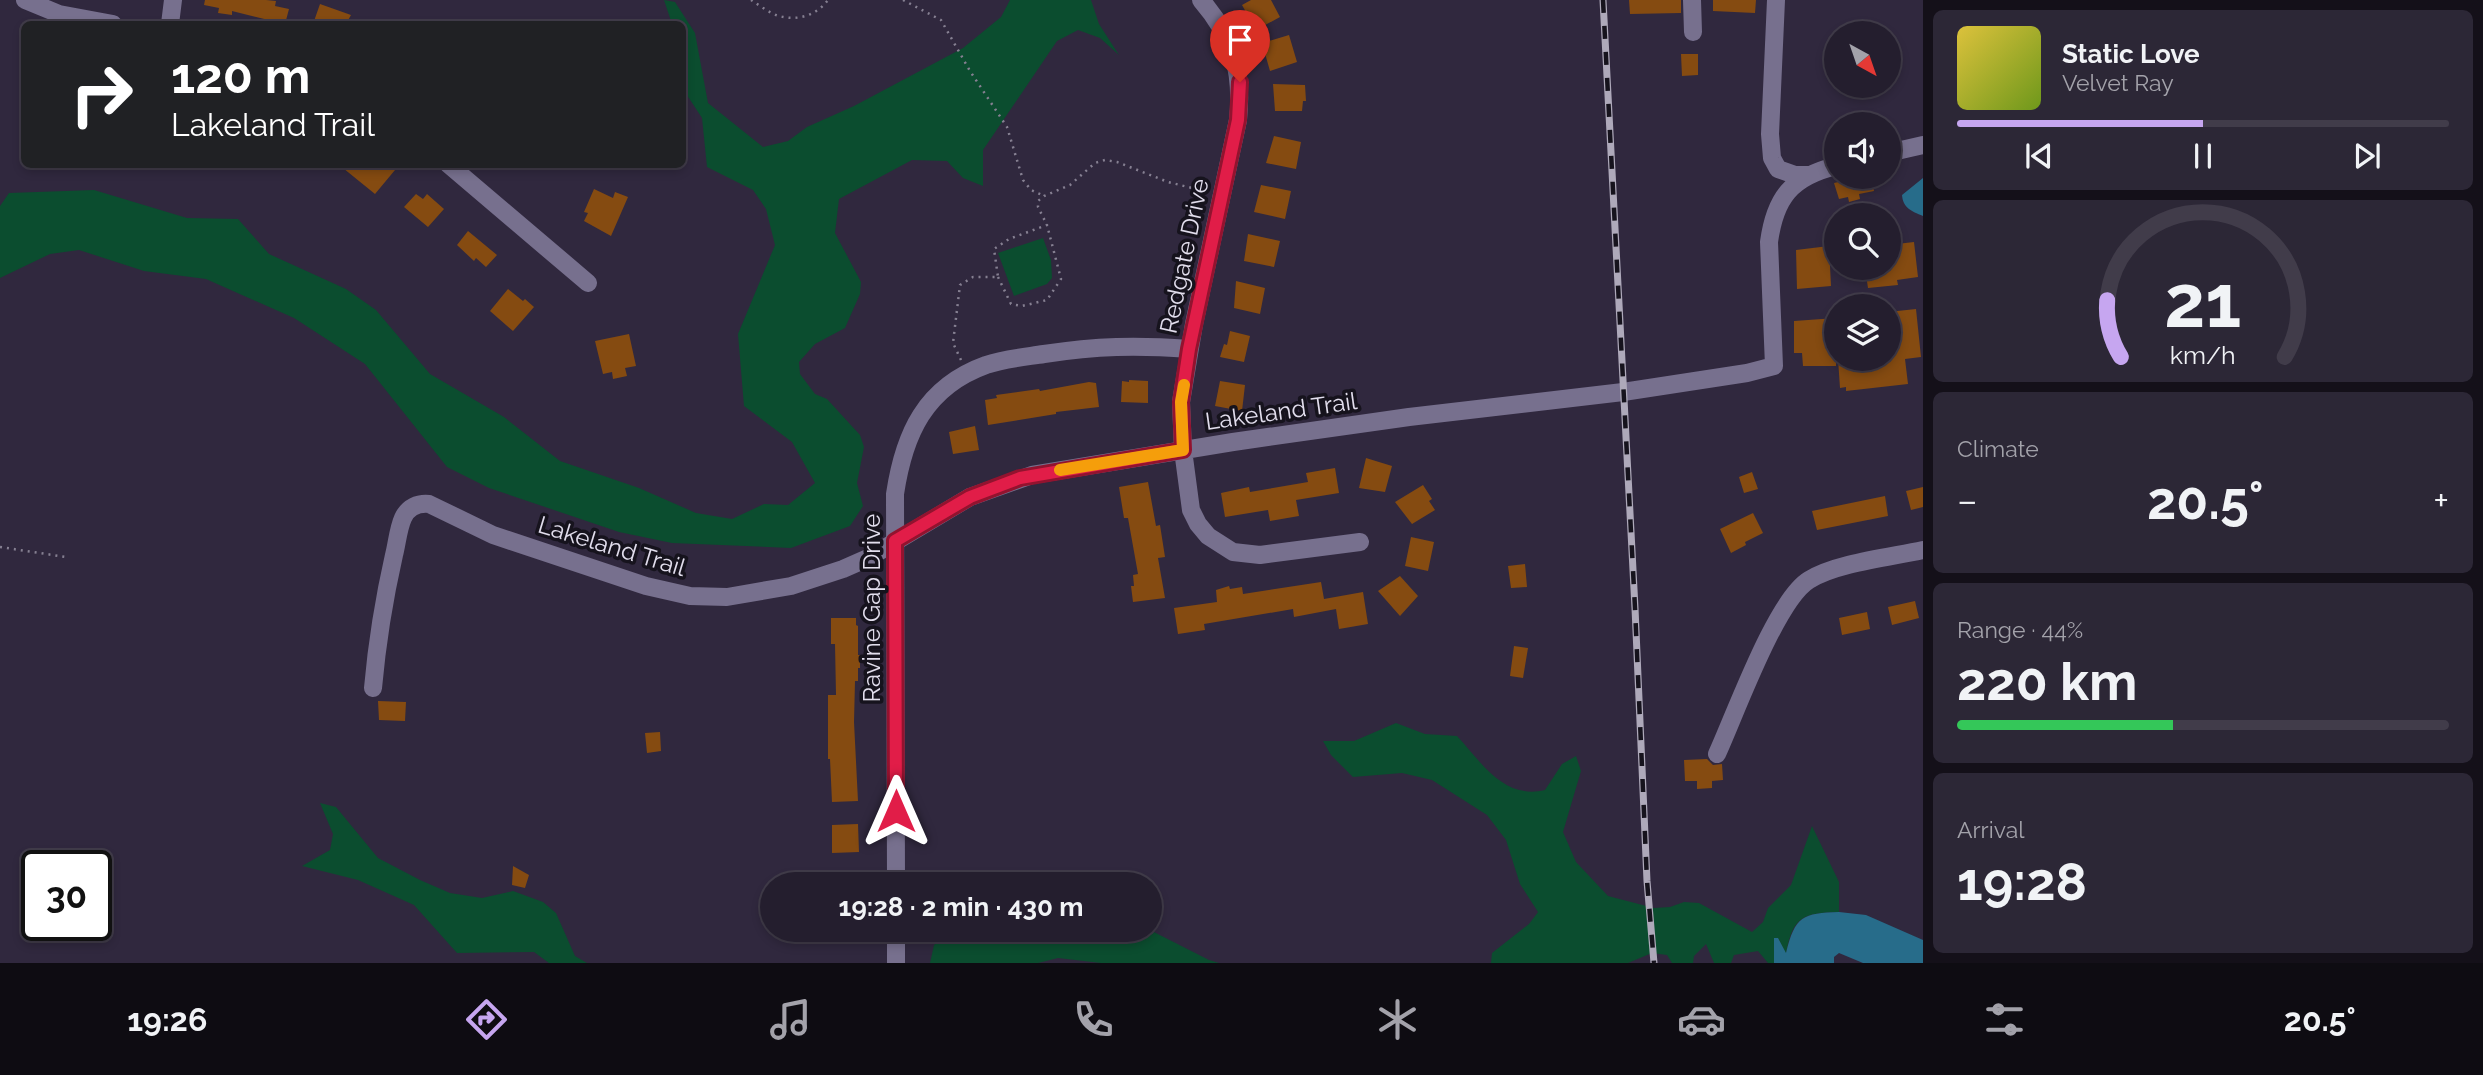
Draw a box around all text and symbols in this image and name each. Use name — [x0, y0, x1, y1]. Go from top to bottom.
pin — [1210, 10, 1270, 82]
icon: arrive — [1221, 21, 1259, 59]
north arrow — [1824, 21, 1900, 98]
map controls — [1824, 21, 1901, 371]
text: Static Love — [2062, 39, 2200, 69]
text: 120 m — [171, 47, 310, 104]
icon: right — [56, 49, 147, 140]
text: Velvet Ray — [2062, 69, 2174, 96]
text: Lakeland Trail — [171, 106, 375, 143]
button: sound — [1824, 112, 1901, 189]
icon: previous — [2020, 137, 2058, 175]
icon: pause — [2184, 137, 2222, 175]
icon: next — [2348, 137, 2386, 175]
street label: Redgate Drive — [1153, 176, 1215, 336]
button: search — [1824, 203, 1901, 280]
text: 21 — [2164, 260, 2242, 345]
button: layers — [1824, 294, 1901, 371]
text: km/h — [2170, 340, 2236, 370]
street label: Lakeland Trail — [1203, 386, 1359, 436]
text: Climate — [1957, 435, 2039, 462]
text: 20.5° — [2147, 470, 2264, 531]
text: − — [1957, 478, 1977, 523]
text: + — [2433, 478, 2449, 523]
street label: Lakeland Trail — [535, 510, 690, 582]
street label: Ravine Gap Drive — [857, 514, 886, 702]
text: Range · 44% — [1957, 616, 2083, 643]
text: 220 km — [1957, 651, 2138, 712]
position arrow — [859, 774, 933, 848]
text: Arrival — [1957, 816, 2024, 843]
speed limit sign: 30 — [21, 850, 112, 941]
text: 19:28 — [1957, 851, 2087, 912]
text: 19:28 · 2 min · 430 m — [839, 892, 1083, 922]
icon: directions — [462, 995, 511, 1044]
icon: music — [766, 995, 815, 1044]
icon: phone — [1069, 995, 1118, 1044]
icon: climate — [1373, 995, 1422, 1044]
icon: car — [1677, 995, 1726, 1044]
icon: filters — [1980, 995, 2029, 1044]
text: 19:26 — [127, 1001, 207, 1038]
text: 20.5° — [2284, 1001, 2356, 1038]

